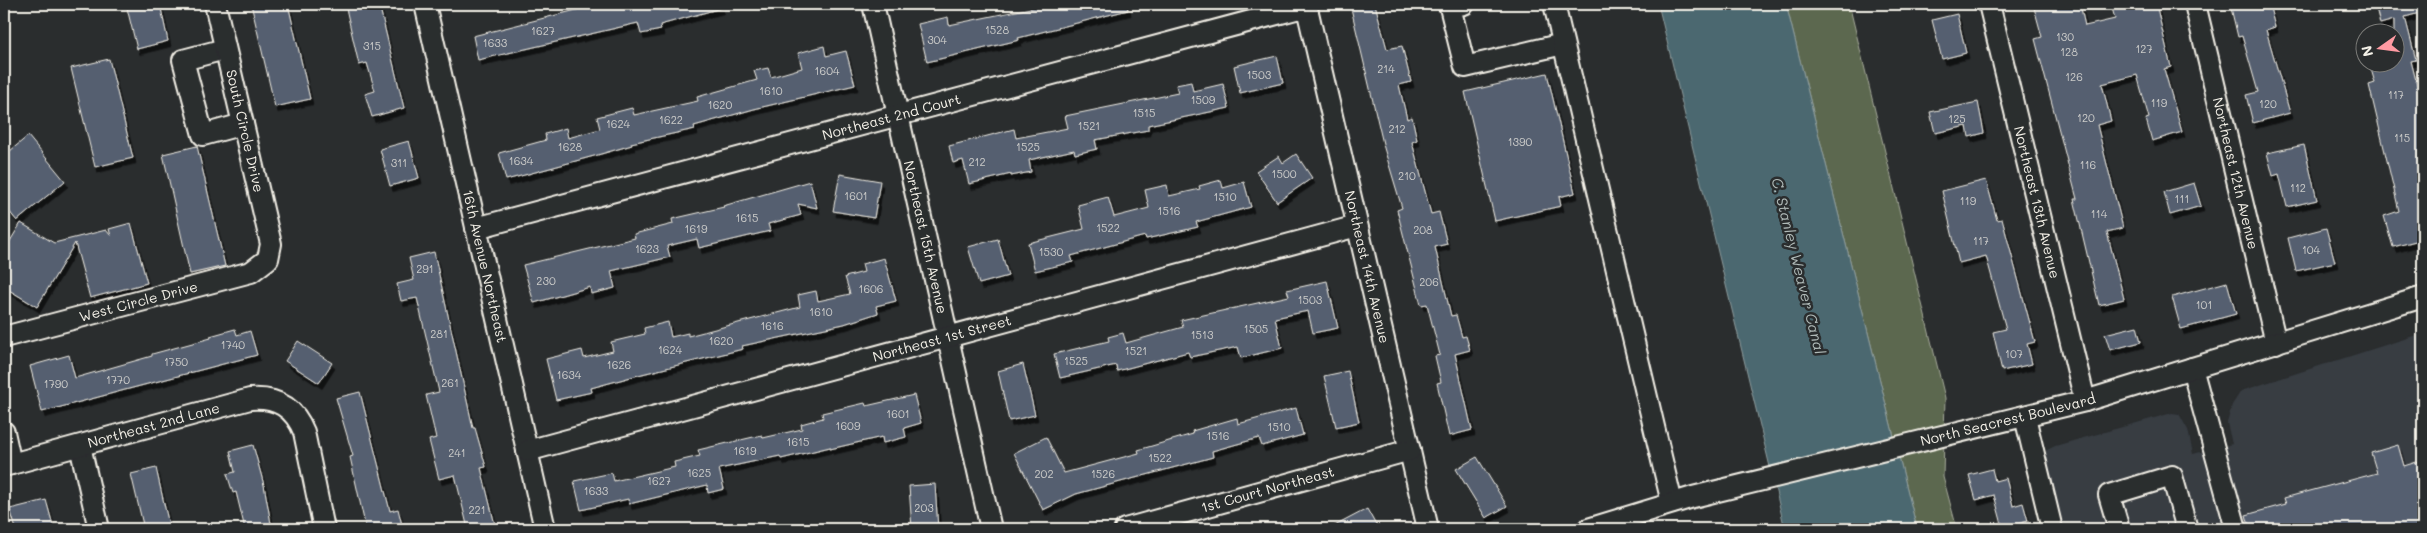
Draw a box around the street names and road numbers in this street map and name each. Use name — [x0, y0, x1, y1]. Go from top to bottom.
street label: South Circle Drive — [222, 68, 269, 194]
street label: Northeast 2nd Court — [820, 89, 963, 144]
street label: Northeast 12th Avenue — [2209, 95, 2263, 251]
street label: Northeast 13th Avenue — [2010, 124, 2065, 280]
street label: Northeast 15th Avenue — [900, 159, 952, 315]
street label: 16th Avenue Northeast — [459, 188, 512, 344]
street label: Northeast 14th Avenue — [1341, 189, 1395, 345]
street label: West Circle Drive — [77, 276, 200, 326]
street label: Northeast 1st Street — [870, 310, 1013, 366]
street label: North Seacrest Boulevard — [1918, 388, 2098, 450]
street label: Northeast 2nd Lane — [85, 398, 222, 452]
street label: 1st Court Northeast — [1199, 461, 1336, 517]

